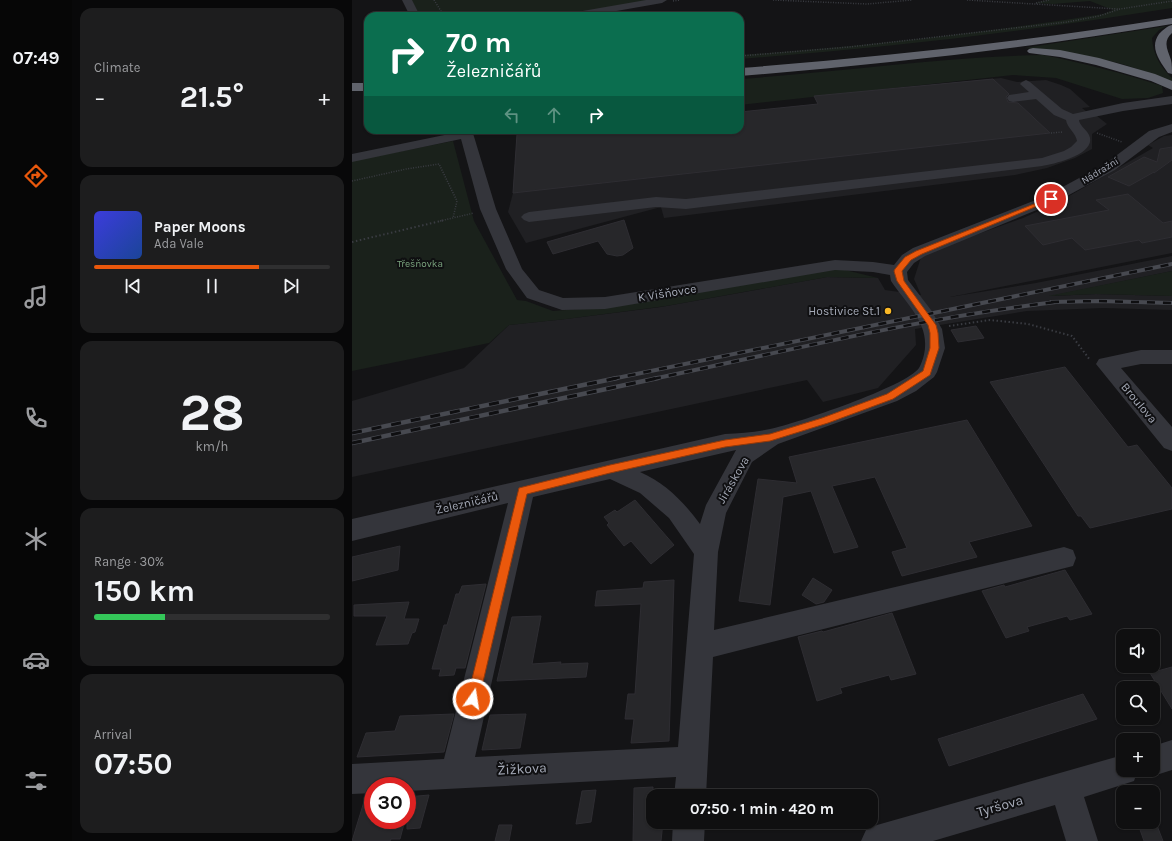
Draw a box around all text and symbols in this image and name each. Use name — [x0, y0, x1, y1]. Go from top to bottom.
text: 70 m — [446, 26, 511, 59]
icon: right — [380, 28, 432, 80]
text: 07:49 — [13, 47, 59, 69]
text: Climate — [94, 60, 140, 75]
text: Železničářů — [446, 60, 542, 82]
text: 21.5° — [180, 79, 244, 115]
text: − — [94, 85, 106, 111]
text: + — [318, 85, 330, 111]
icon: left — [501, 104, 523, 126]
icon: ahead — [543, 104, 565, 126]
icon: right — [585, 104, 607, 126]
street label: Nádražní — [1079, 155, 1121, 187]
icon: directions — [22, 162, 50, 190]
pin — [1034, 182, 1068, 216]
icon: arrive — [1040, 188, 1062, 210]
text: Paper Moons — [154, 218, 246, 236]
text: Ada Vale — [154, 236, 204, 251]
park label: Třešňovka — [397, 258, 443, 270]
icon: previous — [122, 275, 144, 297]
icon: pause — [201, 275, 223, 297]
icon: next — [280, 275, 302, 297]
street label: K Višňovce — [637, 281, 697, 305]
icon: music — [22, 283, 50, 311]
place label: Hostivice St.1 — [808, 304, 880, 318]
marker: Hostivice St.1 — [883, 306, 893, 316]
street label: Broulova — [1118, 380, 1160, 426]
text: 28 — [179, 382, 245, 443]
icon: phone — [22, 404, 50, 432]
text: km/h — [196, 439, 228, 454]
street label: Jiráskova — [714, 454, 752, 506]
street label: Železničářů — [434, 488, 500, 517]
icon: climate — [22, 525, 50, 553]
text: Range · 30% — [94, 554, 164, 569]
text: 150 km — [94, 573, 195, 609]
map controls — [1116, 629, 1160, 829]
button: sound — [1116, 629, 1160, 673]
icon: car — [22, 646, 50, 674]
position arrow — [452, 678, 494, 720]
button: search — [1116, 681, 1160, 725]
text: Arrival — [94, 727, 132, 742]
button: + — [1116, 733, 1160, 777]
text: 07:50 — [94, 746, 172, 782]
street label: Žižkova — [497, 759, 547, 779]
icon: filters — [22, 767, 50, 795]
speed limit sign: 30 — [364, 777, 416, 829]
button: − — [1116, 785, 1160, 829]
street label: Tyršova — [975, 791, 1025, 821]
text: 07:50 · 1 min · 420 m — [690, 800, 834, 818]

